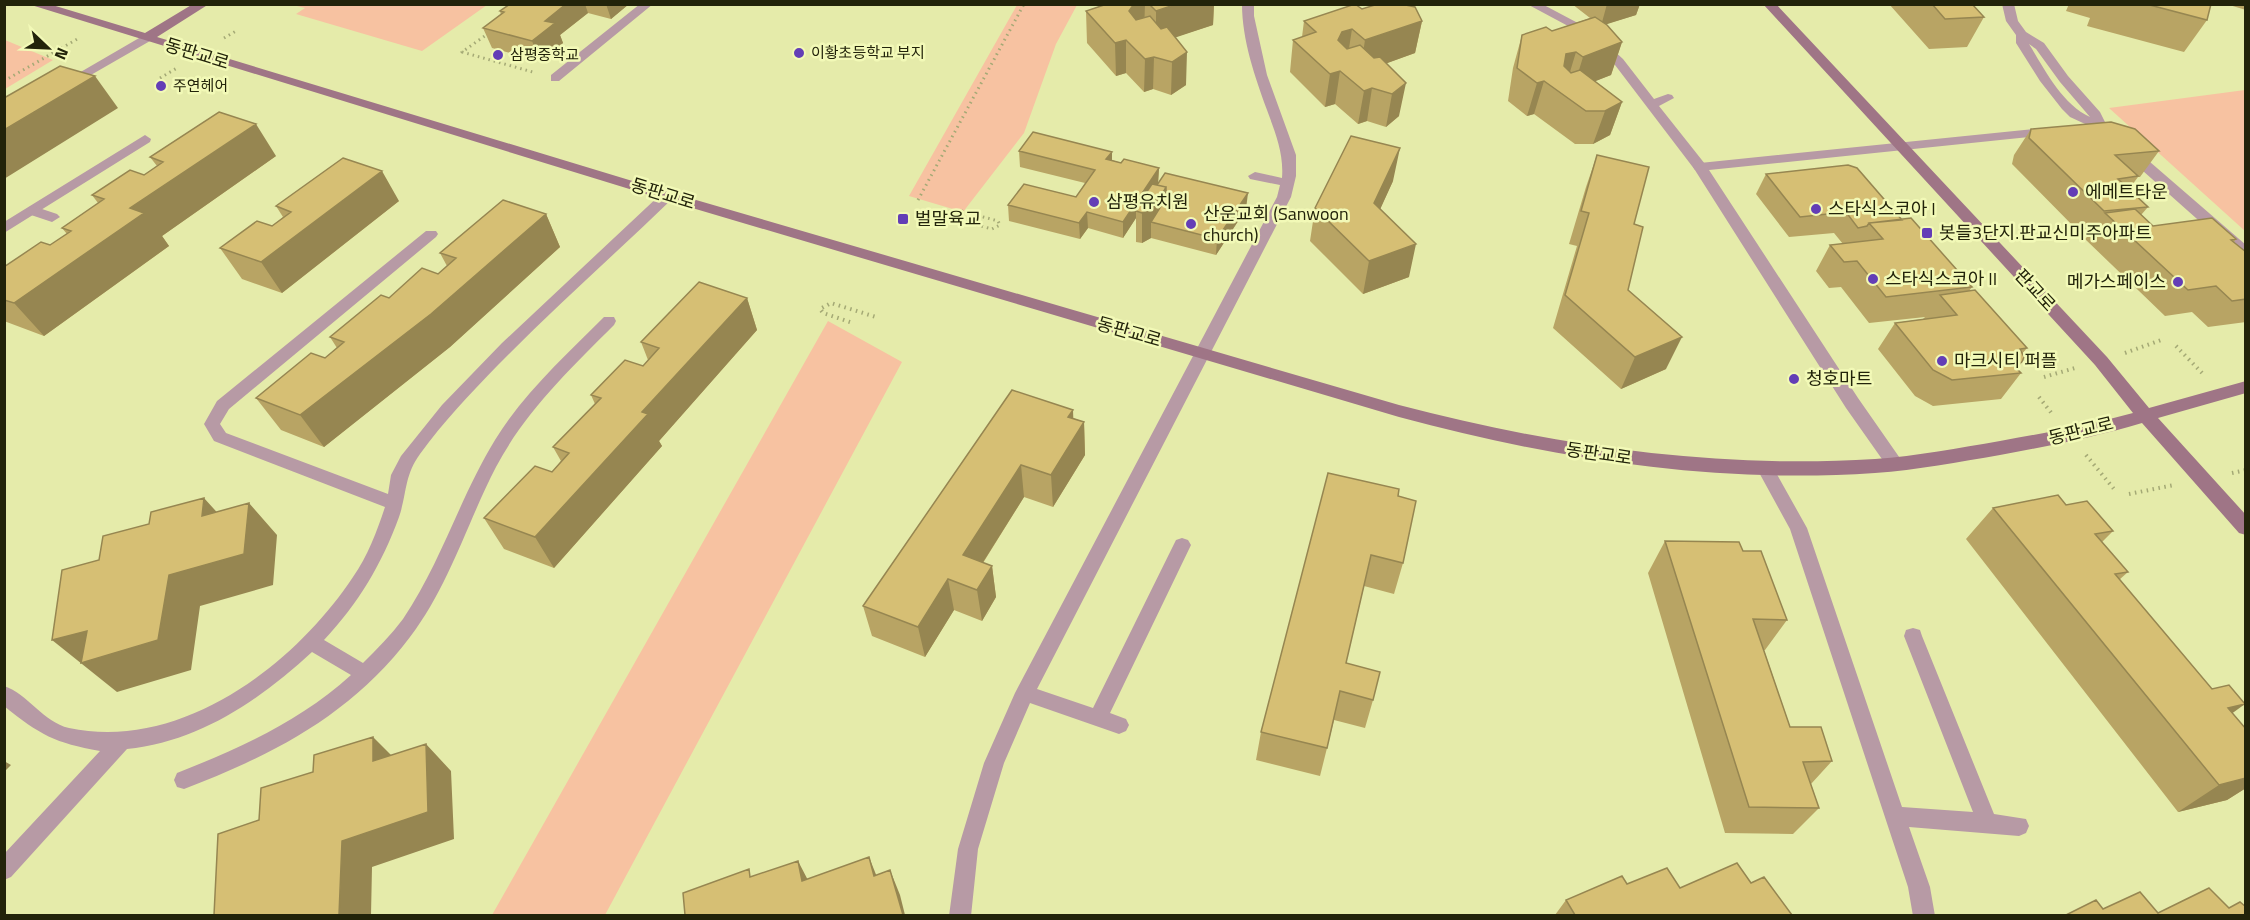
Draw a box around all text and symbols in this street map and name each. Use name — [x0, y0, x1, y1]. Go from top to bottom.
north arrow — [18, 18, 78, 78]
street label: 동판교로 — [162, 31, 233, 76]
place label: 이황초등학교 부지 — [811, 41, 925, 64]
place label: 삼평중학교 — [510, 43, 579, 66]
text: N — [49, 44, 75, 64]
marker: 이황초등학교 부지 — [792, 46, 806, 60]
marker: 삼평중학교 — [491, 48, 505, 62]
place label: 주연헤어 — [173, 74, 228, 97]
marker: 주연헤어 — [154, 79, 168, 93]
street label: 동판교로 — [628, 171, 699, 216]
place label: 에메트타운 — [2085, 178, 2168, 205]
marker: 에메트타운 — [2066, 185, 2080, 199]
place label: 삼평유치원 — [1106, 188, 1189, 215]
marker: 삼평유치원 — [1087, 195, 1101, 209]
place label: 스타식스코아 I — [1828, 195, 1936, 222]
place label: 산운교회 (Sanwoon church) — [1203, 200, 1349, 248]
marker: 스타식스코아 I — [1809, 202, 1823, 216]
place label: 벌말육교 — [915, 205, 981, 232]
marker: 벌말육교 — [896, 212, 910, 226]
marker: 산운교회 (Sanwoon church) — [1184, 217, 1198, 231]
place label: 봇들3단지.판교신미주아파트 — [1939, 219, 2152, 246]
marker: 봇들3단지.판교신미주아파트 — [1920, 226, 1934, 240]
street label: 판교로 — [2009, 262, 2062, 317]
place label: 스타식스코아 II — [1885, 265, 1997, 292]
place label: 메가스페이스 — [2067, 268, 2166, 295]
marker: 스타식스코아 II — [1866, 272, 1880, 286]
marker: 메가스페이스 — [2171, 275, 2185, 289]
street label: 동판교로 — [1094, 309, 1165, 354]
place label: 마크시티 퍼플 — [1954, 347, 2057, 374]
marker: 마크시티 퍼플 — [1935, 354, 1949, 368]
place label: 청호마트 — [1806, 365, 1872, 392]
marker: 청호마트 — [1787, 372, 1801, 386]
street label: 동판교로 — [2045, 409, 2116, 452]
street label: 동판교로 — [1564, 436, 1634, 471]

